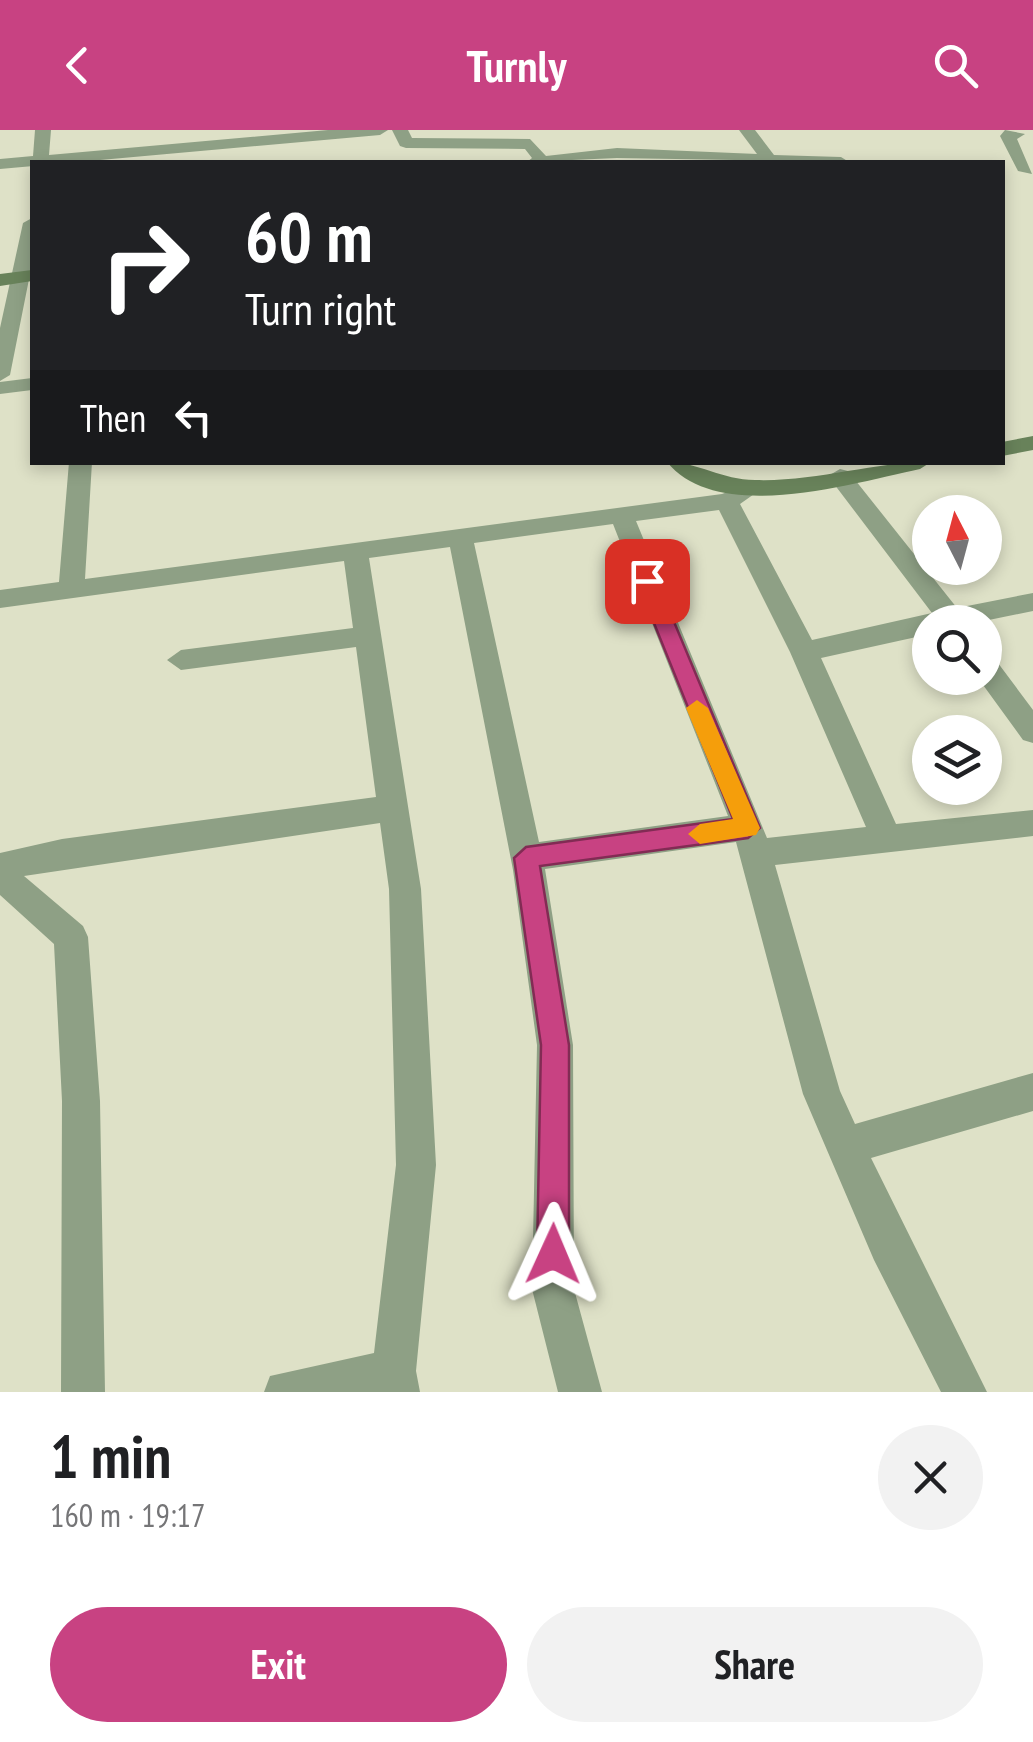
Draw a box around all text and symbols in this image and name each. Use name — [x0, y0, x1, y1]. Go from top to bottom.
text: Turnly — [467, 36, 566, 94]
icon: back — [50, 38, 105, 93]
icon: search — [928, 38, 983, 93]
text: 60 m — [245, 191, 373, 281]
icon: right — [80, 200, 210, 330]
text: Turn right — [245, 279, 396, 337]
icon: left — [166, 390, 221, 445]
text: Then — [80, 393, 146, 442]
north arrow — [912, 495, 1002, 585]
map controls — [912, 495, 1002, 805]
pin — [605, 539, 690, 624]
icon: arrive — [620, 554, 675, 609]
button: search — [912, 605, 1002, 695]
button: layers — [912, 715, 1002, 805]
position arrow — [501, 1202, 605, 1306]
text: 1 min — [50, 1417, 171, 1495]
button: close — [878, 1425, 983, 1530]
text: 160 m · 19:17 — [50, 1494, 205, 1536]
button: Exit — [50, 1607, 507, 1722]
button: Share — [527, 1607, 983, 1722]

